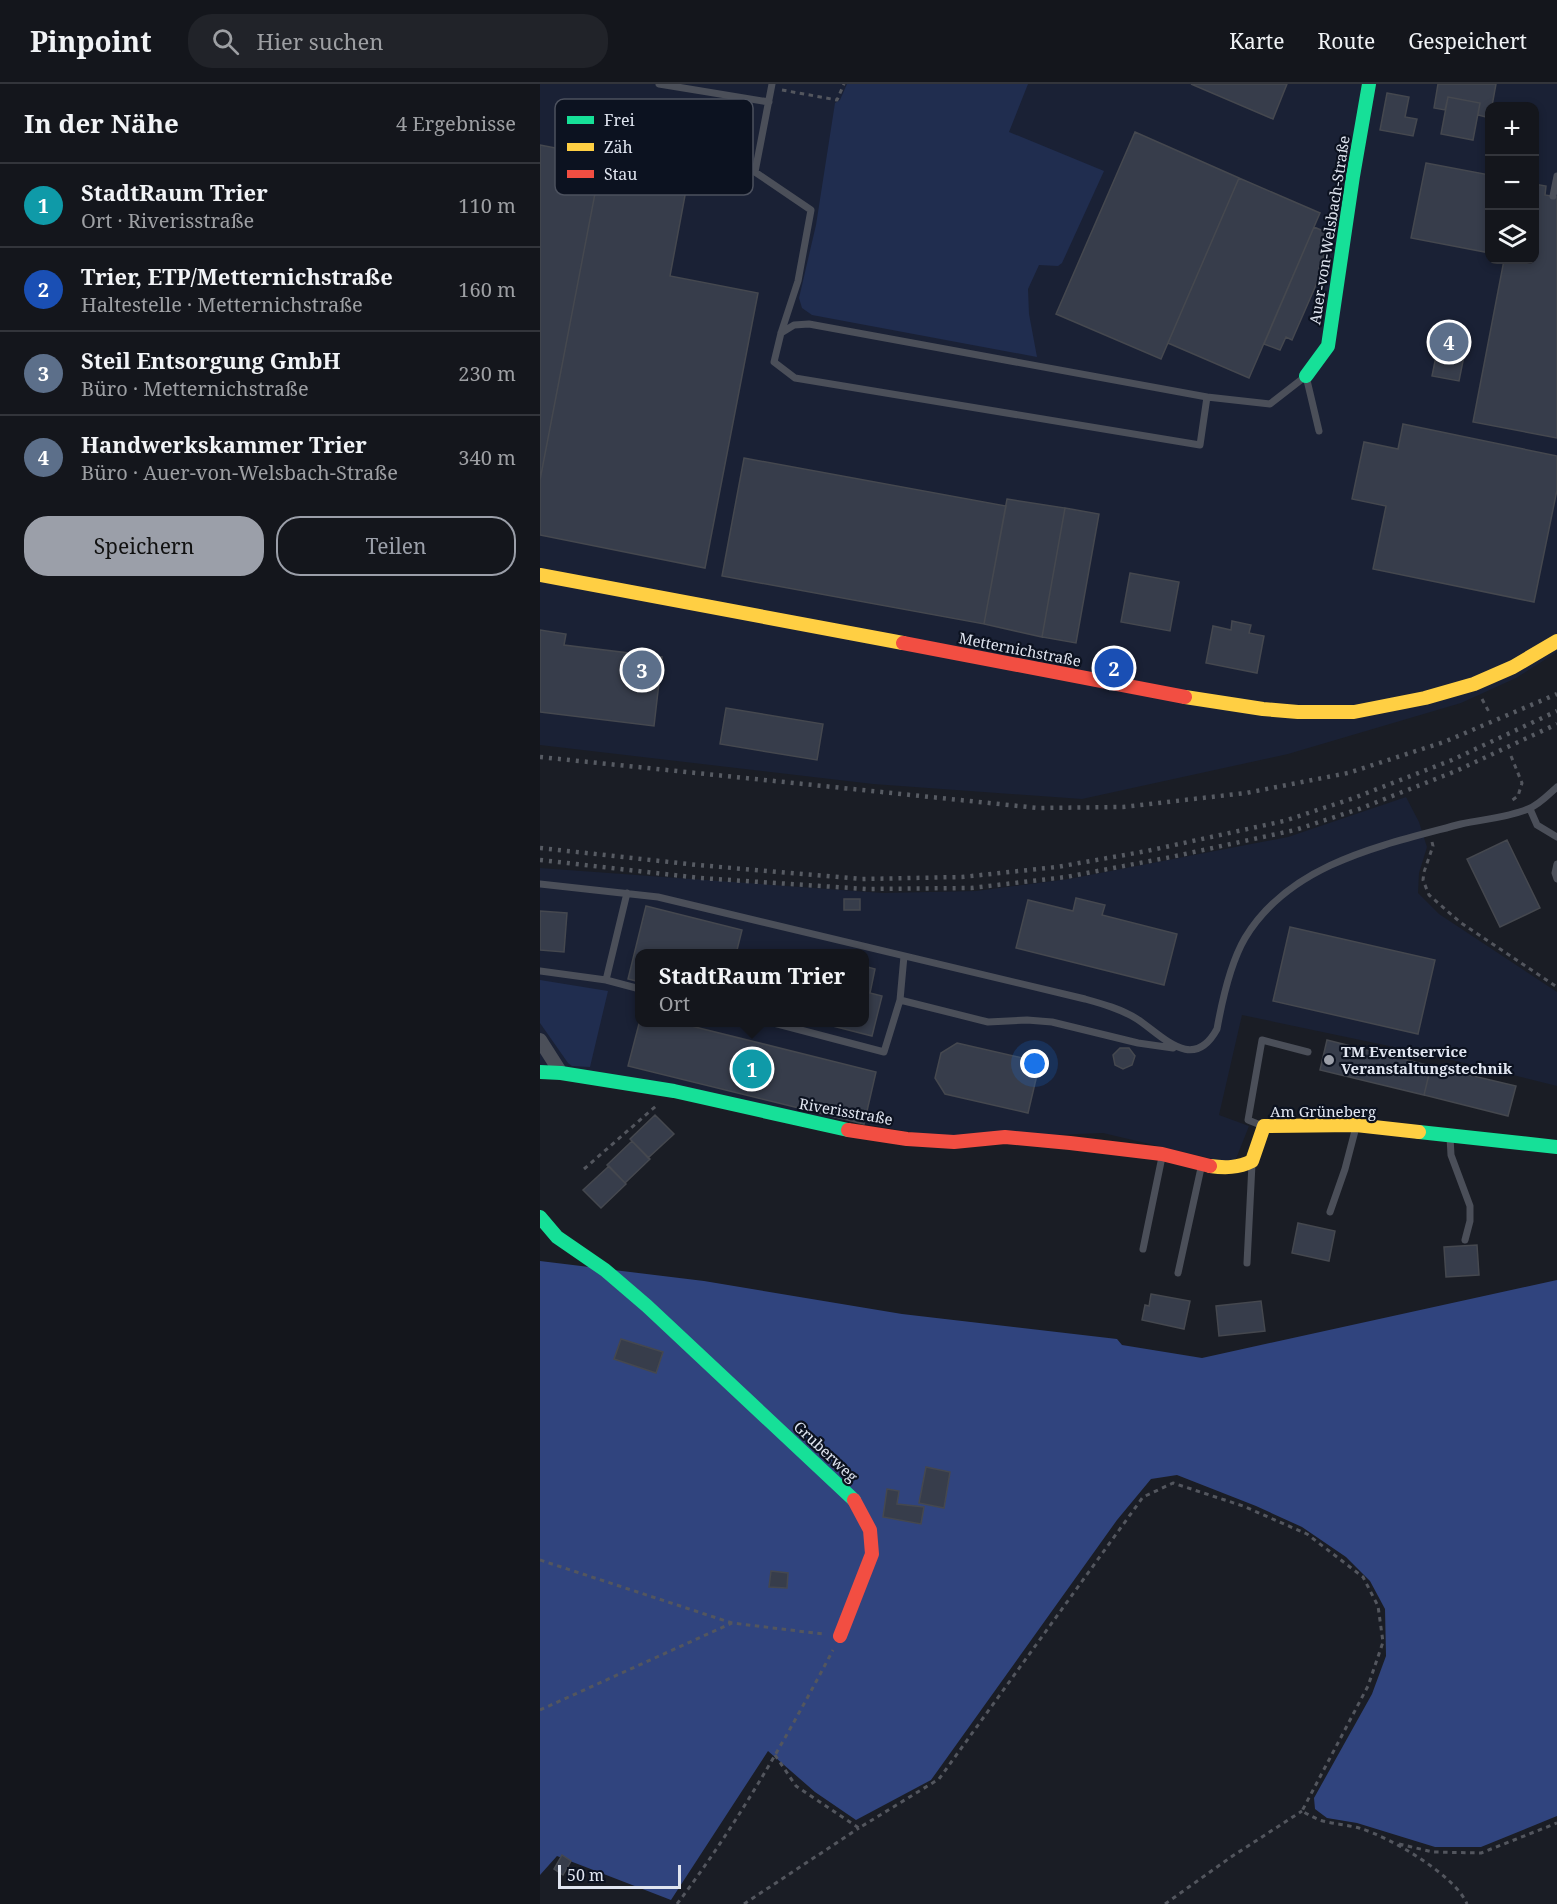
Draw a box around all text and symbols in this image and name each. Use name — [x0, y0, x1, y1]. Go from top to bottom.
search box — [188, 14, 608, 68]
text: Pinpoint — [30, 22, 152, 60]
icon: search — [209, 25, 242, 58]
text: Hier suchen — [257, 26, 384, 56]
text: Karte — [1229, 27, 1284, 55]
text: Route — [1317, 27, 1375, 55]
text: Gespeichert — [1408, 27, 1527, 55]
legend — [555, 99, 753, 195]
map controls — [1485, 102, 1539, 264]
button: + — [1485, 102, 1539, 156]
text: In der Nähe — [24, 105, 179, 141]
text: Frei — [604, 109, 635, 131]
text: 4 Ergebnisse — [396, 110, 516, 137]
street label: Auer-von-Welsbach-Straße — [1304, 134, 1354, 326]
text: Zäh — [604, 136, 633, 158]
button: − — [1485, 156, 1539, 210]
text: Stau — [604, 163, 638, 185]
text: StadtRaum Trier — [81, 177, 268, 207]
text: 1 — [38, 192, 49, 219]
text: 110 m — [458, 192, 516, 219]
text: Ort · Riverisstraße — [81, 207, 254, 234]
button: layers — [1485, 210, 1539, 264]
text: Trier, ETP/Metternichstraße — [81, 261, 393, 291]
text: 2 — [38, 276, 49, 303]
text: 160 m — [458, 276, 516, 303]
text: Haltestelle · Metternichstraße — [81, 291, 363, 318]
pin: 4 — [1430, 320, 1468, 364]
text: Steil Entsorgung GmbH — [81, 345, 341, 375]
text: 3 — [38, 360, 49, 387]
text: 230 m — [458, 360, 516, 387]
text: Büro · Metternichstraße — [81, 375, 309, 402]
text: Handwerkskammer Trier — [81, 429, 367, 459]
text: 4 — [38, 444, 49, 471]
text: 340 m — [458, 444, 516, 471]
text: Büro · Auer-von-Welsbach-Straße — [81, 459, 398, 486]
button: Speichern — [24, 516, 264, 576]
button: Teilen — [276, 516, 516, 576]
street label: Metternichstraße — [957, 627, 1083, 671]
pin: 2 — [1094, 646, 1134, 690]
pin: 3 — [622, 648, 662, 692]
popup — [635, 949, 869, 1027]
text: StadtRaum Trier — [659, 960, 845, 990]
text: Ort — [659, 990, 690, 1017]
place label: TM Eventservice Veranstaltungstechnik — [1341, 1041, 1513, 1078]
pin: 1 — [732, 1046, 772, 1092]
your location — [1020, 1049, 1049, 1078]
marker: TM Eventservice Veranstaltungstechnik — [1322, 1053, 1336, 1067]
street label: Riverisstraße — [798, 1093, 894, 1129]
street label: Am Grüneberg — [1270, 1101, 1376, 1121]
street label: Gruberweg — [790, 1416, 862, 1486]
scale bar — [558, 1862, 681, 1890]
text: 50 m — [567, 1864, 604, 1886]

